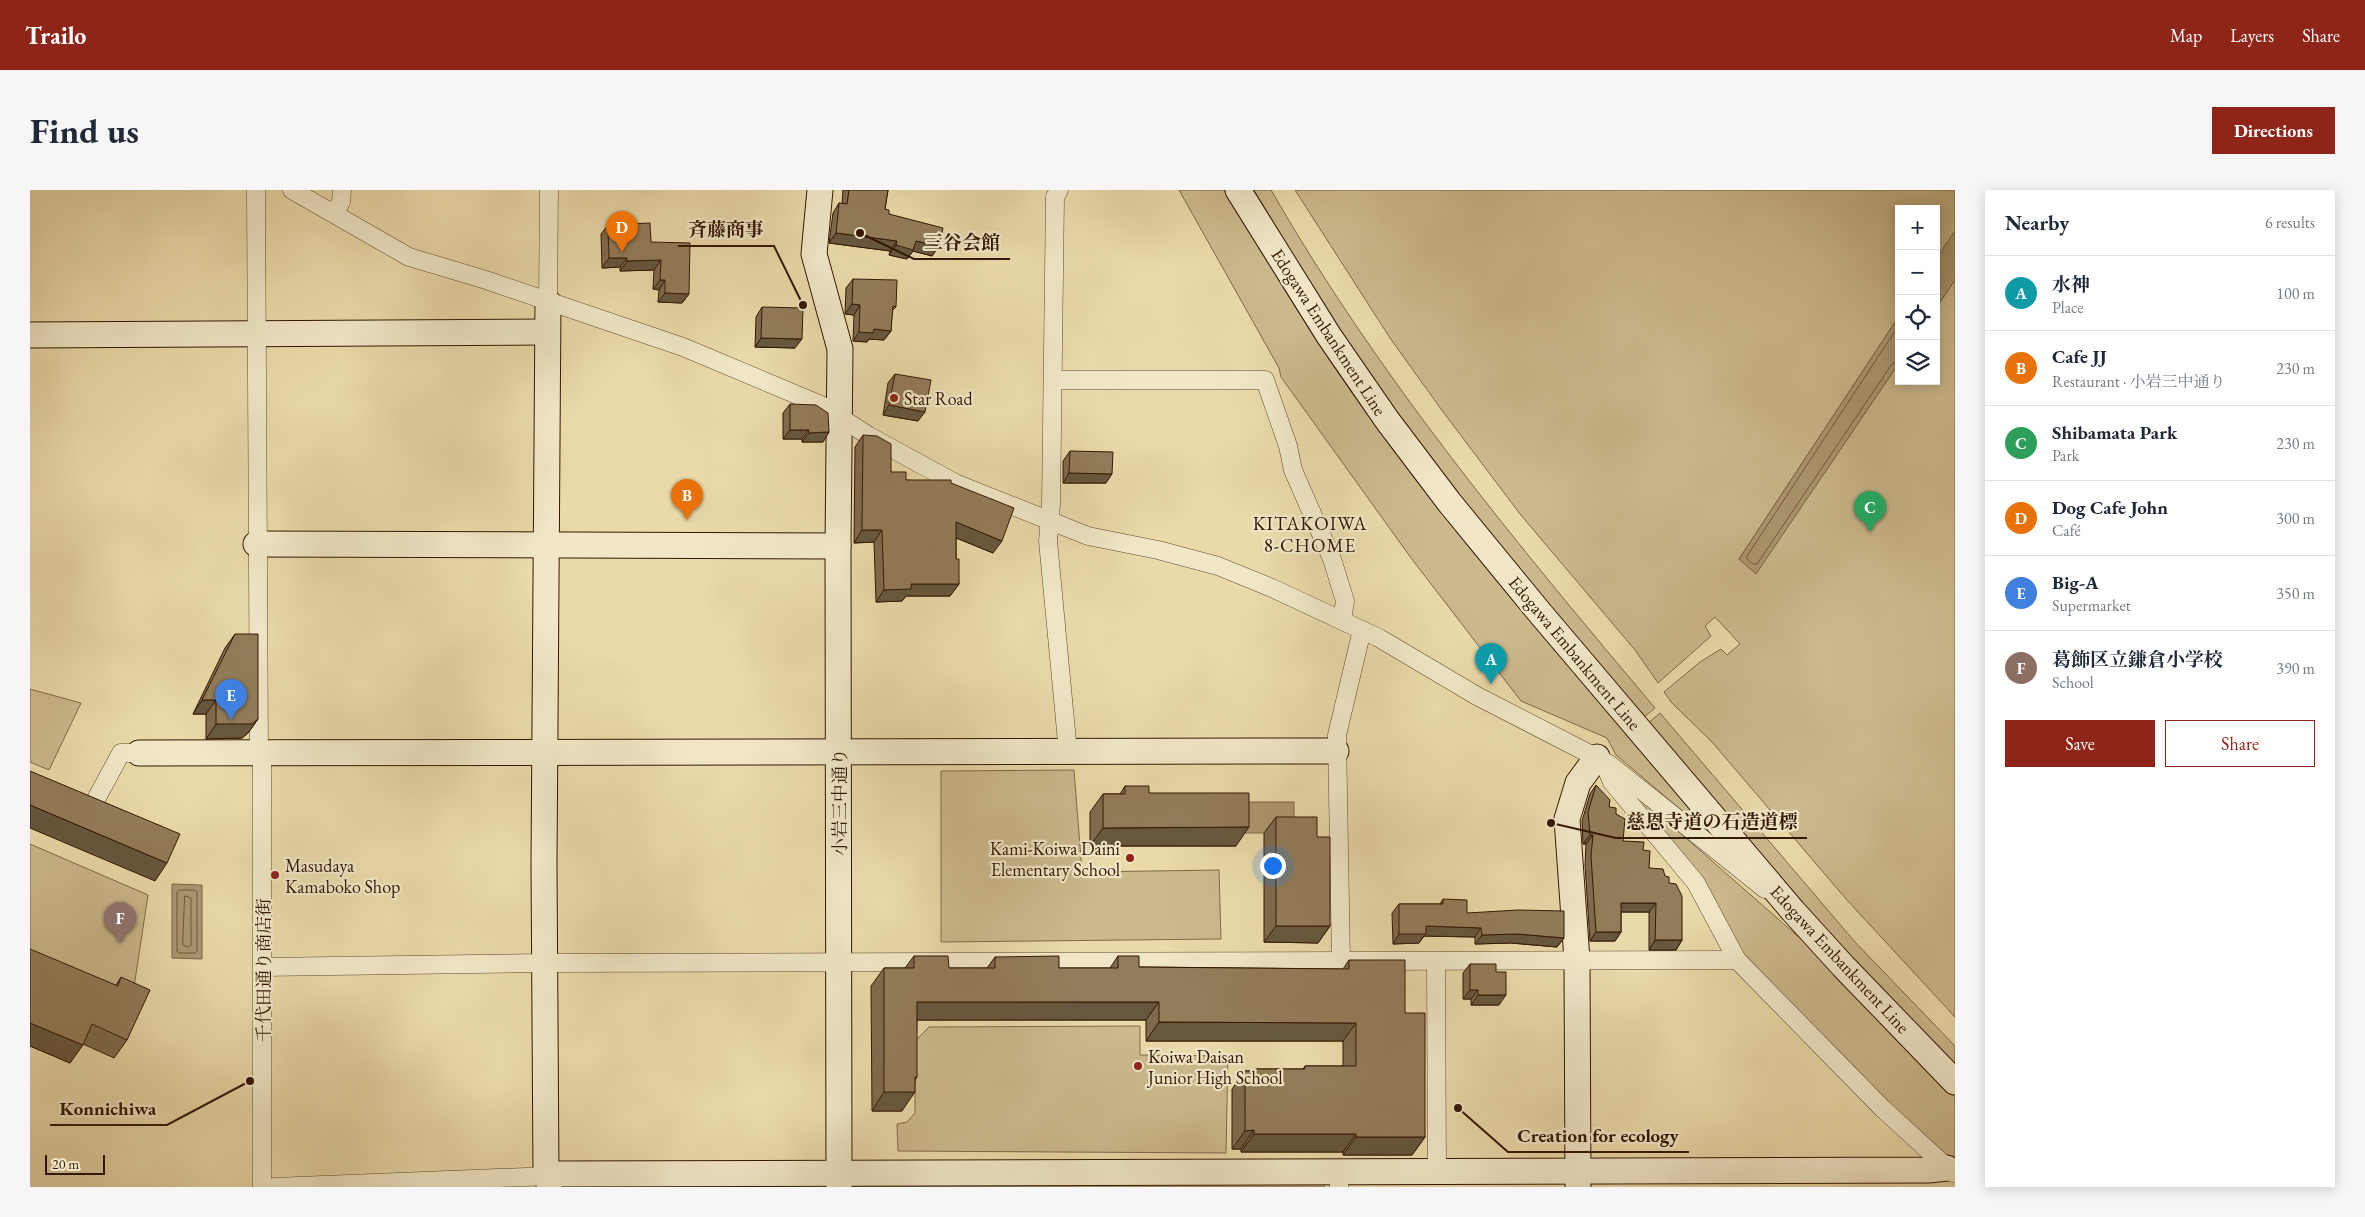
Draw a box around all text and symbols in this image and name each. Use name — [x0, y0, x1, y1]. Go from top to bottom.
text: Trailo — [25, 20, 86, 51]
text: Map — [2170, 24, 2202, 47]
text: Layers — [2230, 24, 2274, 47]
text: Share — [2302, 24, 2340, 47]
button: Directions — [2212, 107, 2335, 154]
text: Find us — [30, 108, 139, 153]
map controls — [1895, 205, 1940, 385]
button: + — [1895, 205, 1940, 250]
text: Nearby — [2005, 209, 2069, 236]
pin: D — [606, 211, 638, 252]
callout: 斉藤商事 — [678, 212, 774, 246]
text: 6 results — [2265, 212, 2315, 233]
text: 斉藤商事 — [688, 217, 764, 242]
callout: 三谷会館 — [914, 225, 1010, 259]
text: 三谷会館 — [924, 230, 1000, 255]
street label: Edogawa Embankment Line — [1266, 244, 1392, 420]
button: − — [1895, 250, 1940, 295]
text: 水神 — [2052, 272, 2090, 297]
text: A — [2015, 283, 2027, 304]
text: 100 m — [2276, 283, 2315, 304]
button: locate — [1895, 295, 1940, 340]
text: Place — [2052, 297, 2084, 318]
button: layers — [1895, 340, 1940, 385]
text: Cafe JJ — [2052, 344, 2106, 369]
text: B — [2016, 358, 2026, 379]
text: 230 m — [2276, 358, 2315, 379]
text: Restaurant · 小岩三中通り — [2052, 371, 2225, 392]
place label: Star Road — [904, 387, 973, 410]
marker: Star Road — [888, 392, 900, 404]
text: Shibamata Park — [2052, 420, 2177, 445]
text: C — [2015, 433, 2027, 454]
text: 230 m — [2276, 433, 2315, 454]
text: Park — [2052, 445, 2079, 466]
pin: B — [671, 479, 703, 520]
pin: C — [1854, 491, 1886, 532]
text: Dog Cafe John — [2052, 495, 2168, 520]
text: D — [2015, 508, 2027, 529]
text: 300 m — [2276, 508, 2315, 529]
district label: KITAKOIWA 8-CHOME — [1253, 511, 1367, 558]
text: Café — [2052, 520, 2081, 541]
text: Big-A — [2052, 570, 2099, 595]
street label: Edogawa Embankment Line — [1504, 571, 1646, 735]
text: E — [2016, 583, 2026, 604]
text: 350 m — [2276, 583, 2315, 604]
text: Supermarket — [2052, 595, 2131, 616]
pin: A — [1475, 643, 1507, 684]
text: 葛飾区立鎌倉小学校 — [2052, 647, 2223, 672]
text: F — [2017, 658, 2025, 679]
text: 390 m — [2276, 658, 2315, 679]
text: School — [2052, 672, 2094, 693]
pin: E — [215, 679, 247, 720]
button: Save — [2005, 720, 2155, 767]
button: Share — [2165, 720, 2315, 767]
street label: 小岩三中通り — [828, 748, 851, 856]
callout: 慈恩寺道の石造道標 — [1616, 804, 1807, 838]
text: 慈恩寺道の石造道標 — [1626, 809, 1798, 834]
place label: Kami-Koiwa Daini Elementary School — [990, 837, 1121, 881]
marker: Kami-Koiwa Daini Elementary School — [1124, 852, 1136, 864]
your location — [1260, 853, 1286, 879]
place label: Masudaya Kamaboko Shop — [285, 854, 400, 898]
marker: Masudaya Kamaboko Shop — [269, 869, 281, 881]
street label: Edogawa Embankment Line — [1765, 880, 1915, 1038]
street label: 千代田通り商店街 — [252, 898, 275, 1042]
pin: F — [104, 902, 136, 943]
place label: Koiwa Daisan Junior High School — [1146, 1045, 1283, 1089]
marker: Koiwa Daisan Junior High School — [1132, 1060, 1144, 1072]
callout: Konnichiwa — [50, 1091, 167, 1125]
text: Konnichiwa — [60, 1096, 157, 1121]
callout: Creation for ecology — [1508, 1118, 1689, 1152]
text: Creation for ecology — [1517, 1123, 1680, 1148]
scale bar — [45, 1152, 105, 1175]
text: 20 m — [52, 1155, 79, 1173]

